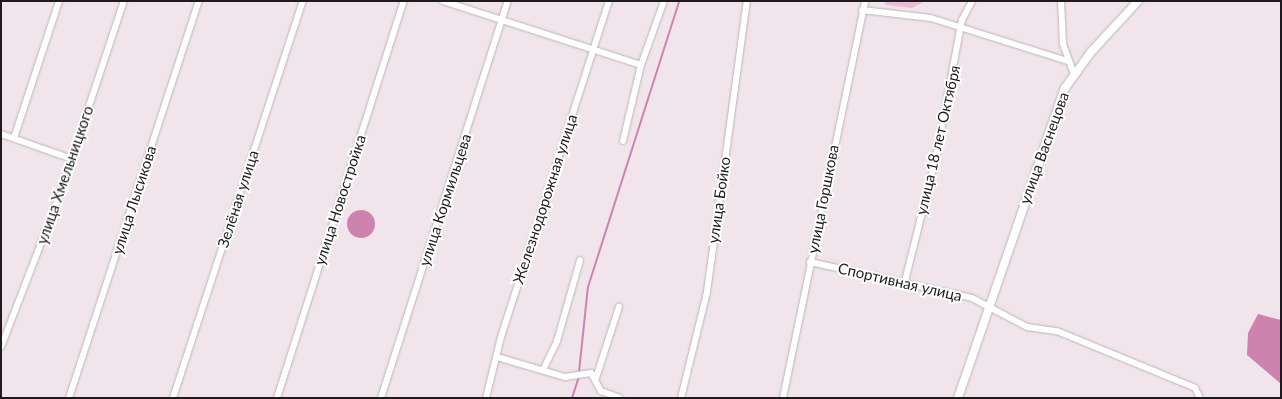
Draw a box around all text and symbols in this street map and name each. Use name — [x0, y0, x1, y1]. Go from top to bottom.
street label: улица 18 лет Октября — [912, 64, 964, 216]
street label: улица Васнецова — [1015, 90, 1073, 206]
street label: улица Хмельницкого — [33, 103, 97, 247]
street label: Железнодорожная улица — [509, 112, 581, 286]
street label: улица Кормильцева — [415, 132, 475, 268]
street label: улица Новостройка — [310, 133, 370, 267]
street label: улица Лысикова — [108, 143, 160, 257]
street label: улица Горшкова — [804, 143, 842, 255]
street label: Зелёная улица — [214, 148, 262, 250]
street label: улица Бойко — [704, 156, 734, 244]
street label: Спортивная улица — [836, 259, 964, 305]

